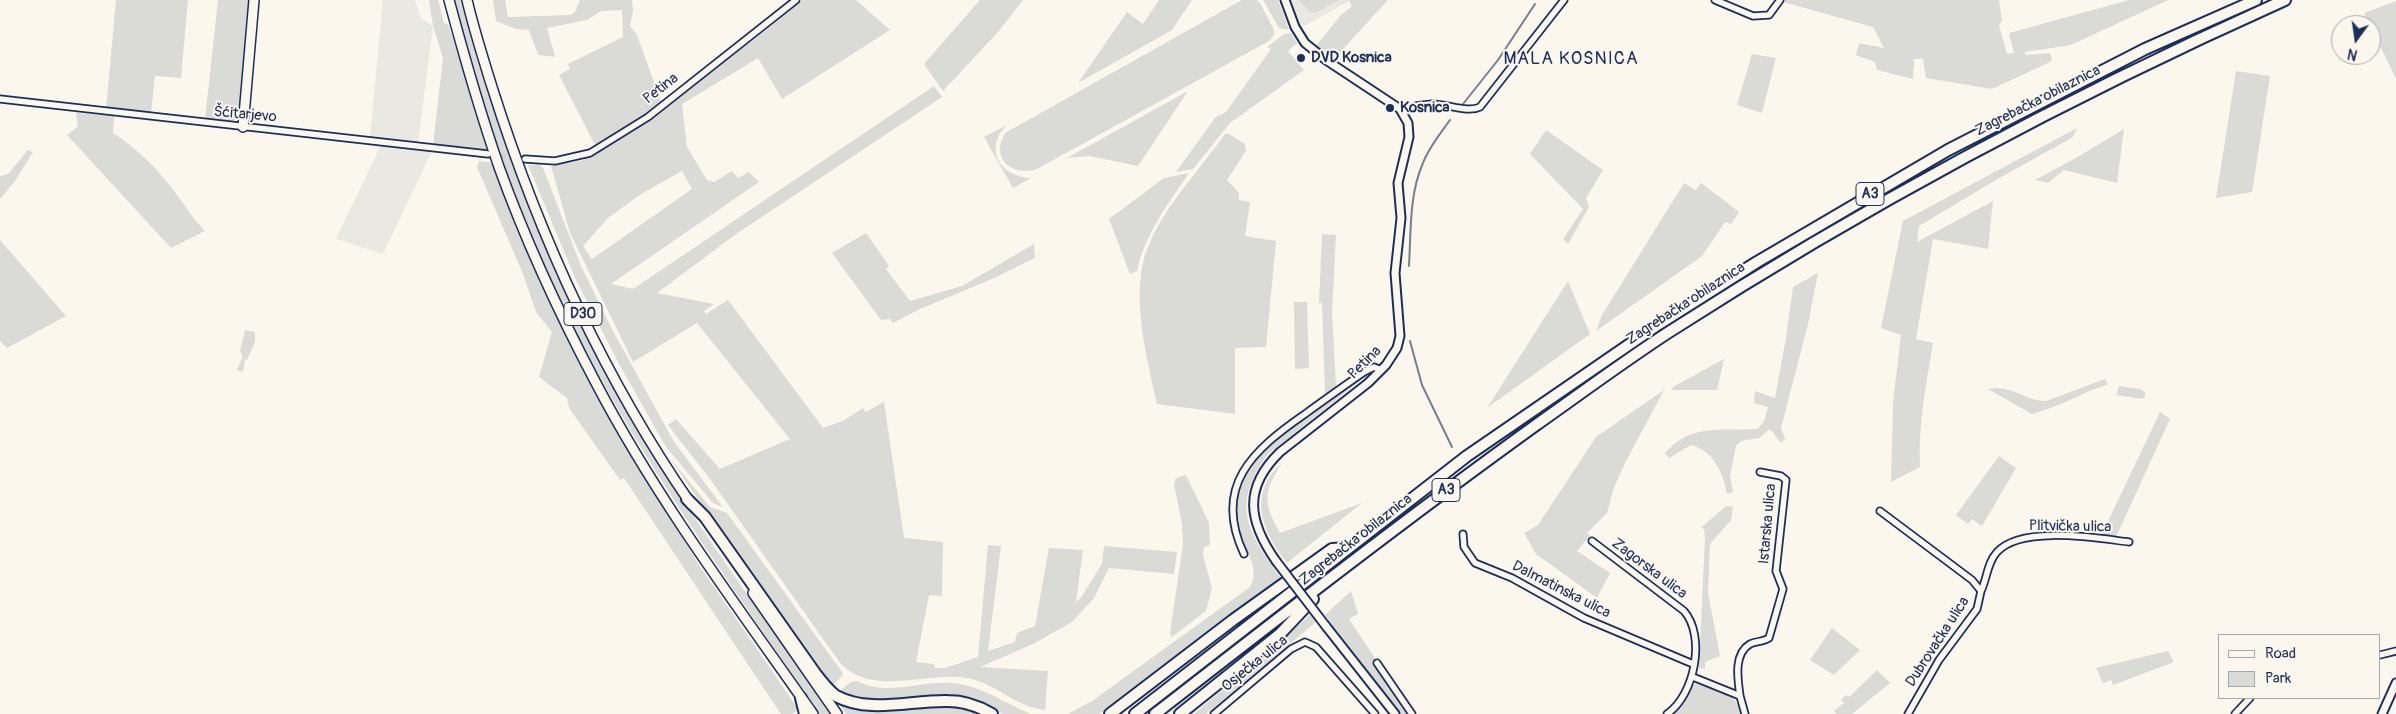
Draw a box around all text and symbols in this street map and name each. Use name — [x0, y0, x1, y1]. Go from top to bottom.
north arrow — [2331, 15, 2381, 65]
text: N — [2346, 45, 2359, 63]
district label: MALA KOSNICA — [1502, 48, 1640, 70]
place label: DVD Kosnica — [1311, 49, 1392, 67]
marker: DVD Kosnica — [1295, 52, 1307, 64]
street label: Zagrebačka obilaznica — [1972, 62, 2104, 140]
street label: Petina — [640, 70, 682, 108]
place label: Kosnica — [1400, 99, 1450, 117]
marker: Kosnica — [1384, 102, 1396, 114]
street label: Šćitarjevo — [213, 103, 277, 127]
road number: A3 — [1856, 182, 1884, 205]
street label: Zagrebačka obilaznica — [1623, 259, 1749, 349]
road number: D30 — [564, 302, 602, 326]
street label: Petina — [1345, 343, 1385, 383]
road number: A3 — [1432, 478, 1460, 502]
street label: Istarska ulica — [1756, 483, 1780, 565]
street label: Zagrebačka obilaznica — [1296, 490, 1416, 590]
street label: Plitvička ulica — [2029, 517, 2111, 537]
street label: Zagorska ulica — [1608, 535, 1690, 603]
street label: Dalmatinska ulica — [1509, 557, 1613, 623]
street label: Dubrovačka ulica — [1902, 594, 1974, 690]
street label: Osječka ulica — [1218, 632, 1292, 696]
legend — [2218, 634, 2381, 699]
text: Road — [2265, 644, 2296, 663]
text: Park — [2265, 669, 2291, 688]

